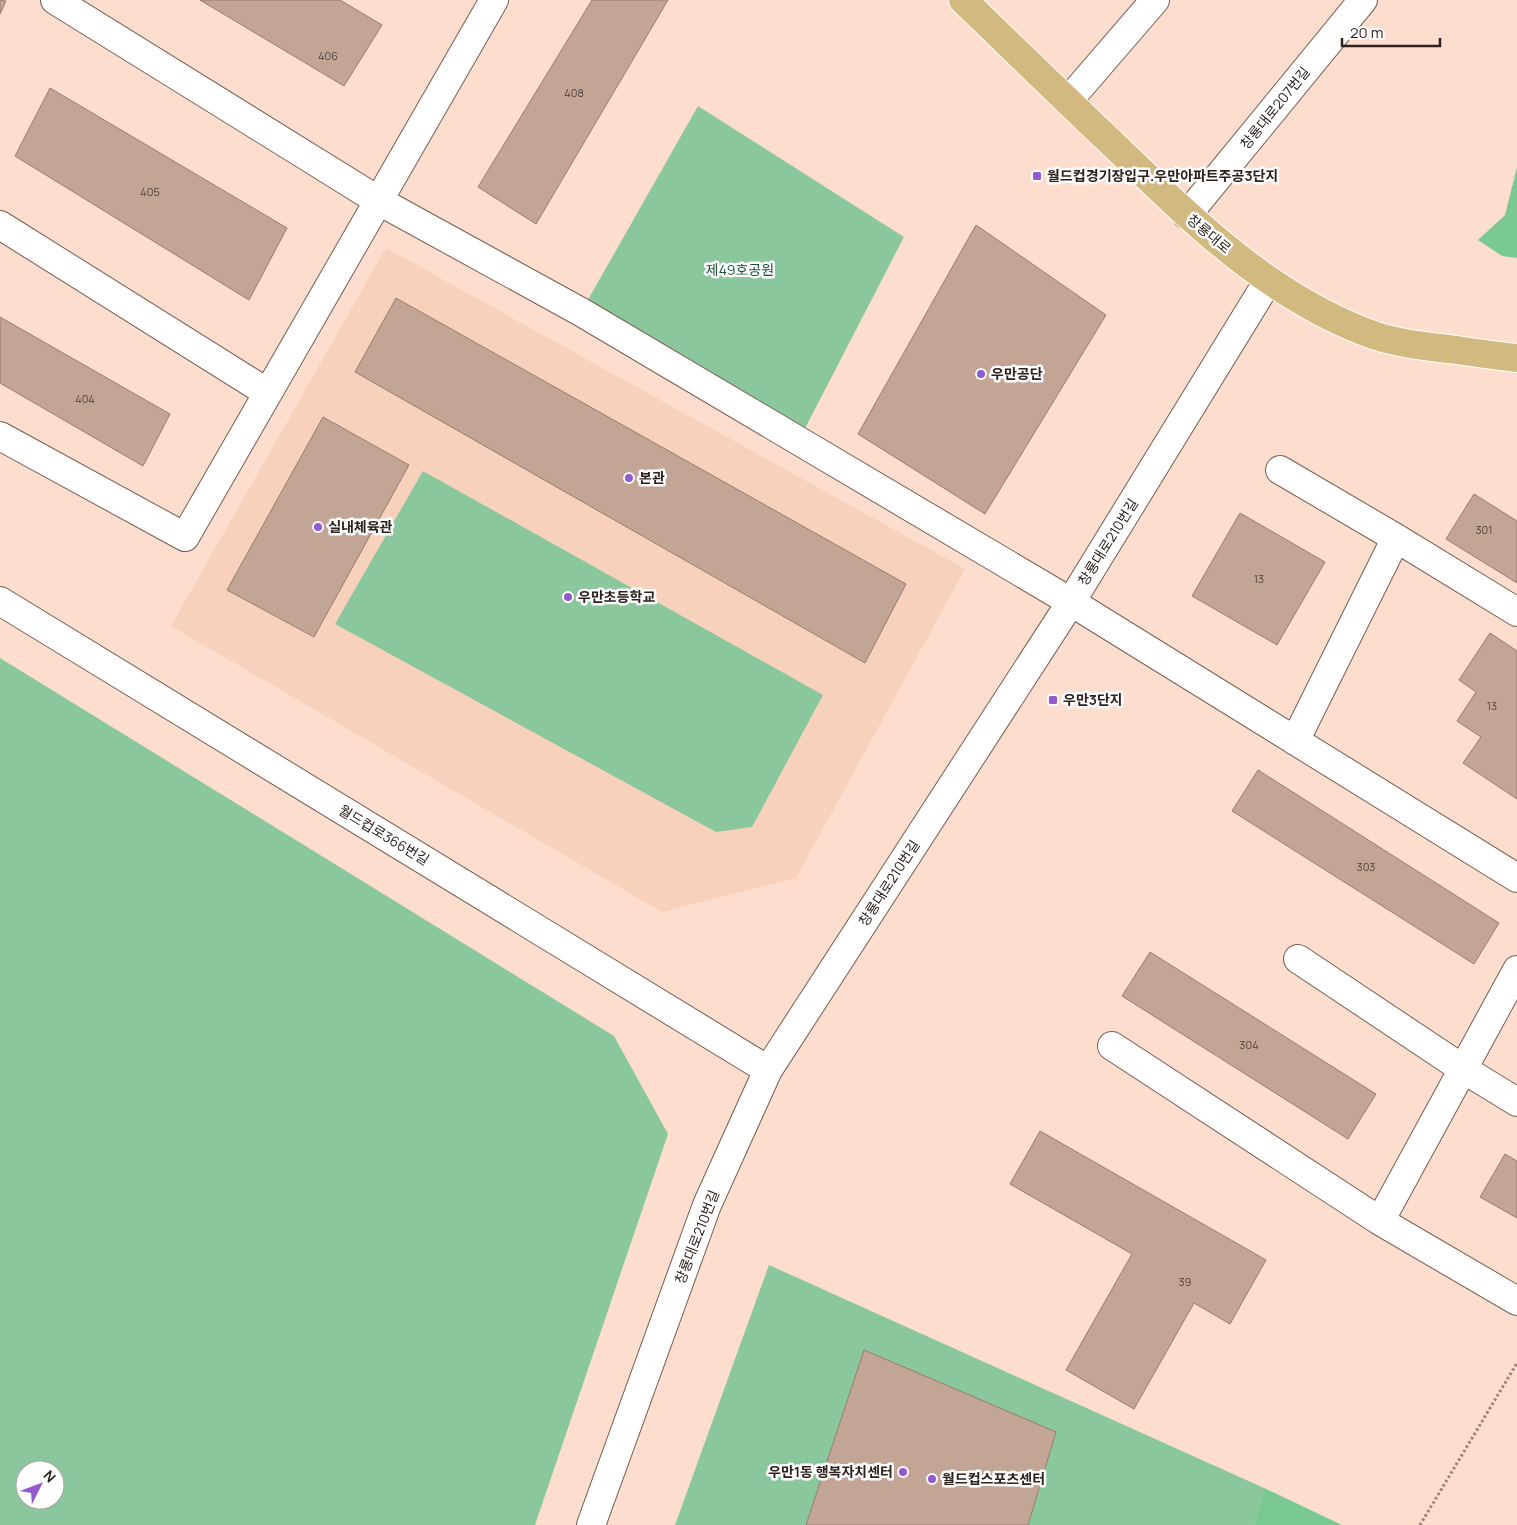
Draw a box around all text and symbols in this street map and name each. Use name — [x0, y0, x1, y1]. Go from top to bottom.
scale bar — [1342, 15, 1440, 47]
text: 20 m — [1350, 22, 1383, 43]
house number: 406 — [318, 48, 338, 63]
street label: 창룡대로207번길 — [1236, 63, 1314, 153]
house number: 408 — [564, 85, 584, 100]
place label: 월드컵경기장입구.우만아파트주공3단지 — [1047, 166, 1278, 185]
marker: 월드컵경기장입구.우만아파트주공3단지 — [1031, 170, 1043, 182]
house number: 405 — [140, 184, 160, 199]
street label: 창룡대로 — [1183, 210, 1235, 258]
park label: 제49호공원 — [706, 260, 774, 279]
place label: 우만공단 — [991, 364, 1043, 383]
marker: 우만공단 — [975, 368, 987, 380]
house number: 404 — [75, 391, 95, 406]
place label: 본관 — [639, 468, 665, 487]
marker: 본관 — [623, 472, 635, 484]
street label: 창룡대로210번길 — [1073, 495, 1142, 589]
place label: 실내체육관 — [328, 517, 393, 536]
marker: 실내체육관 — [312, 521, 324, 533]
house number: 301 — [1475, 522, 1493, 537]
house number: 13 — [1254, 571, 1264, 586]
place label: 우만초등학교 — [578, 587, 655, 606]
marker: 우만초등학교 — [562, 591, 574, 603]
place label: 우만3단지 — [1063, 690, 1123, 709]
marker: 우만3단지 — [1047, 694, 1059, 706]
house number: 13 — [1487, 698, 1497, 713]
street label: 월드컵로366번길 — [335, 800, 433, 869]
street label: 창룡대로210번길 — [854, 836, 924, 930]
house number: 303 — [1357, 859, 1375, 874]
house number: 304 — [1239, 1037, 1259, 1052]
street label: 창룡대로210번길 — [670, 1187, 723, 1287]
house number: 39 — [1179, 1274, 1192, 1289]
north arrow — [15, 1460, 65, 1510]
place label: 우만1동 행복자치센터 — [768, 1462, 893, 1481]
text: N — [40, 1466, 60, 1486]
marker: 우만1동 행복자치센터 — [897, 1466, 909, 1478]
place label: 월드컵스포츠센터 — [942, 1469, 1045, 1488]
marker: 월드컵스포츠센터 — [926, 1473, 938, 1485]

